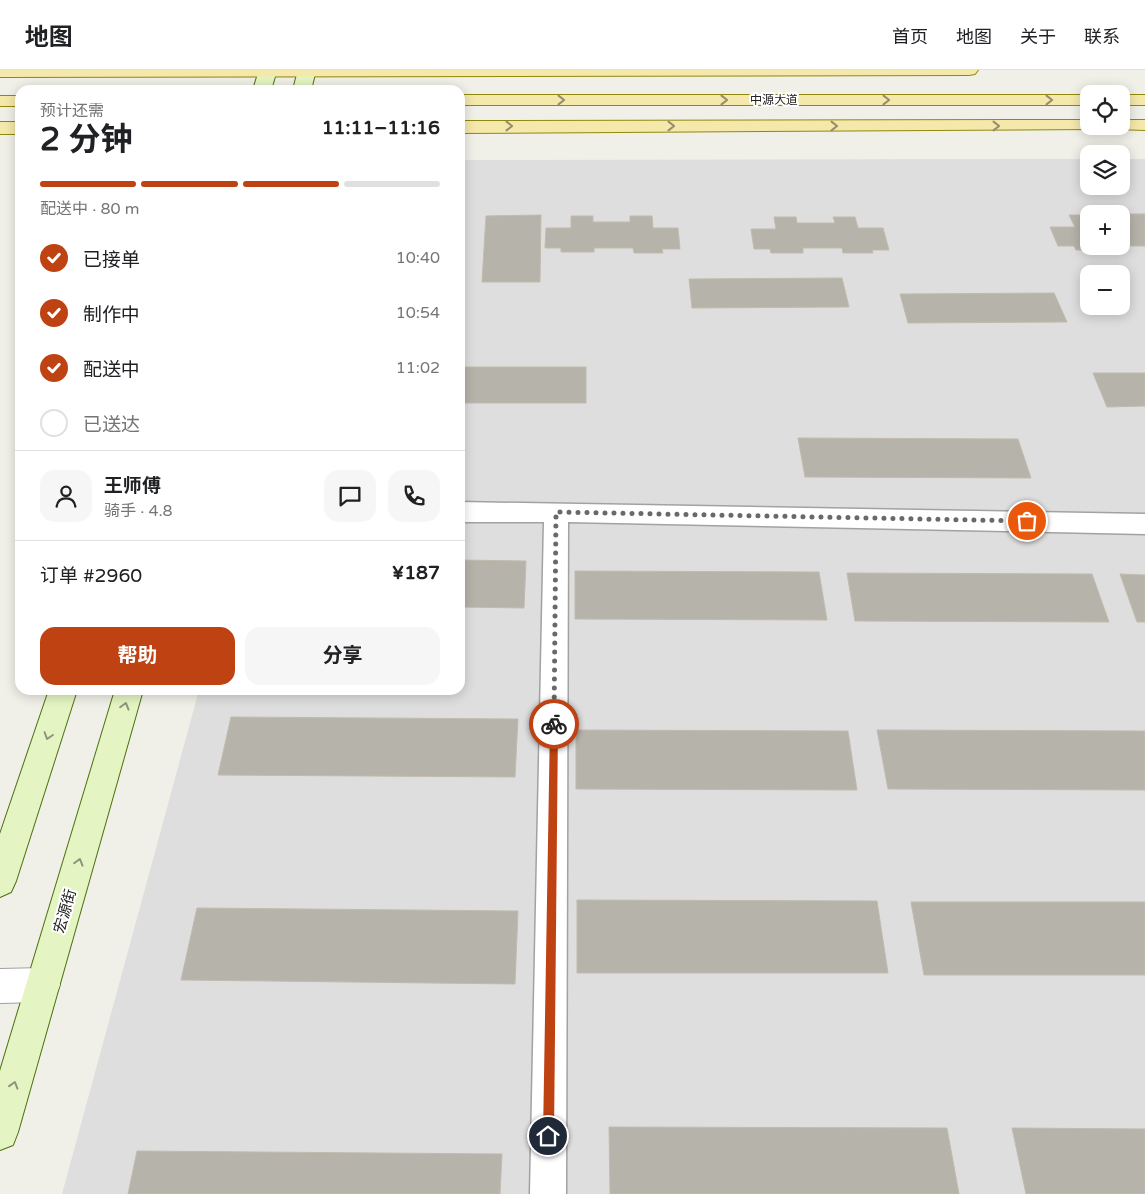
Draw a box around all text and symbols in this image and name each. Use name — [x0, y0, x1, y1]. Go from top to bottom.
text: 地图 — [25, 23, 73, 52]
text: 首页 — [892, 26, 928, 48]
text: 地图 — [956, 26, 992, 48]
text: 关于 — [1020, 26, 1056, 48]
text: 联系 — [1084, 26, 1120, 48]
map controls — [1080, 85, 1130, 315]
button: locate — [1080, 85, 1130, 135]
street label: 中源大道 — [750, 93, 798, 107]
one-way arrow — [558, 95, 565, 105]
one-way arrow — [720, 95, 728, 105]
one-way arrow — [882, 95, 890, 105]
one-way arrow — [1045, 95, 1053, 105]
text: 预计还需 — [40, 101, 104, 121]
text: 11:11–11:16 — [322, 117, 440, 139]
text: 2 分钟 — [40, 121, 132, 159]
one-way arrow — [505, 121, 513, 131]
one-way arrow — [668, 121, 675, 131]
one-way arrow — [830, 121, 838, 131]
one-way arrow — [992, 121, 1000, 131]
button: layers — [1080, 145, 1130, 195]
text: 配送中 · 80 m — [40, 199, 139, 219]
button: + — [1080, 205, 1130, 255]
icon: check — [40, 244, 68, 272]
text: 10:40 — [396, 248, 440, 268]
text: 已接单 — [83, 249, 140, 271]
button: − — [1080, 265, 1130, 315]
icon: check — [40, 299, 68, 327]
text: 10:54 — [396, 303, 440, 323]
text: 制作中 — [83, 304, 140, 326]
icon: check — [40, 354, 68, 382]
text: 11:02 — [396, 358, 440, 378]
text: 配送中 — [83, 359, 140, 381]
text: 已送达 — [83, 414, 140, 436]
button: person — [40, 470, 92, 522]
button: chat — [324, 470, 376, 522]
button: phone — [388, 470, 440, 522]
text: 王师傅 — [104, 475, 161, 497]
pin — [1006, 500, 1048, 542]
text: 骑手 · 4.8 — [104, 501, 173, 521]
icon: bag — [1013, 507, 1041, 535]
text: ¥187 — [392, 562, 440, 584]
text: 订单 #2960 — [40, 565, 142, 587]
button: 帮助 — [40, 627, 235, 685]
button: 分享 — [245, 627, 440, 685]
courier — [529, 699, 579, 749]
one-way arrow — [119, 702, 129, 710]
icon: bike — [540, 710, 568, 738]
one-way arrow — [44, 732, 54, 740]
one-way arrow — [74, 858, 84, 866]
street label: 宏源街 — [50, 887, 80, 935]
one-way arrow — [8, 1081, 18, 1089]
pin — [527, 1115, 569, 1157]
icon: home — [534, 1122, 562, 1150]

